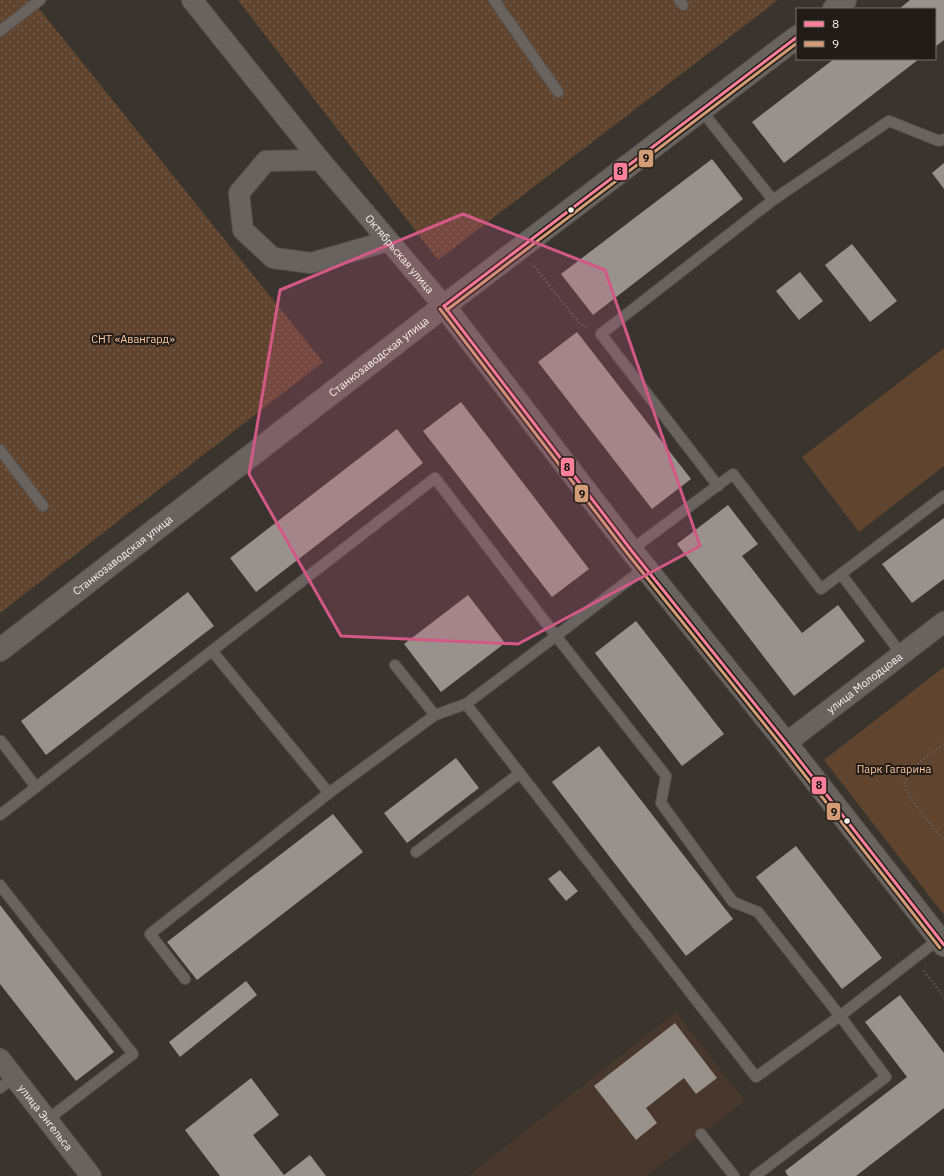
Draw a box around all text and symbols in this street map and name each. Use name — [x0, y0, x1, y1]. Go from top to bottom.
legend — [796, 8, 936, 60]
text: 8 — [832, 16, 839, 31]
text: 9 — [832, 36, 839, 51]
line badge: 9 — [638, 149, 654, 168]
text: 9 — [643, 151, 650, 165]
line badge: 8 — [613, 162, 628, 181]
text: 8 — [617, 164, 624, 178]
unlabelled marker — [566, 205, 576, 215]
street label: Октябрьская улица — [362, 211, 437, 296]
street label: Станкозаводская улица — [326, 313, 432, 400]
park label: СНТ «Авангард» — [91, 332, 175, 346]
line badge: 8 — [560, 457, 575, 477]
text: 8 — [564, 460, 571, 474]
line badge: 9 — [574, 484, 589, 503]
text: 9 — [579, 487, 586, 501]
street label: Станкозаводская улица — [70, 512, 175, 598]
street label: улица Молодцова — [824, 649, 905, 716]
park label: Парк Гагарина — [857, 762, 931, 776]
line badge: 8 — [811, 776, 827, 795]
text: 8 — [816, 778, 823, 792]
line badge: 9 — [826, 802, 841, 821]
text: 9 — [831, 805, 838, 819]
unlabelled marker — [842, 816, 852, 826]
street label: улица Энгельса — [15, 1081, 76, 1154]

